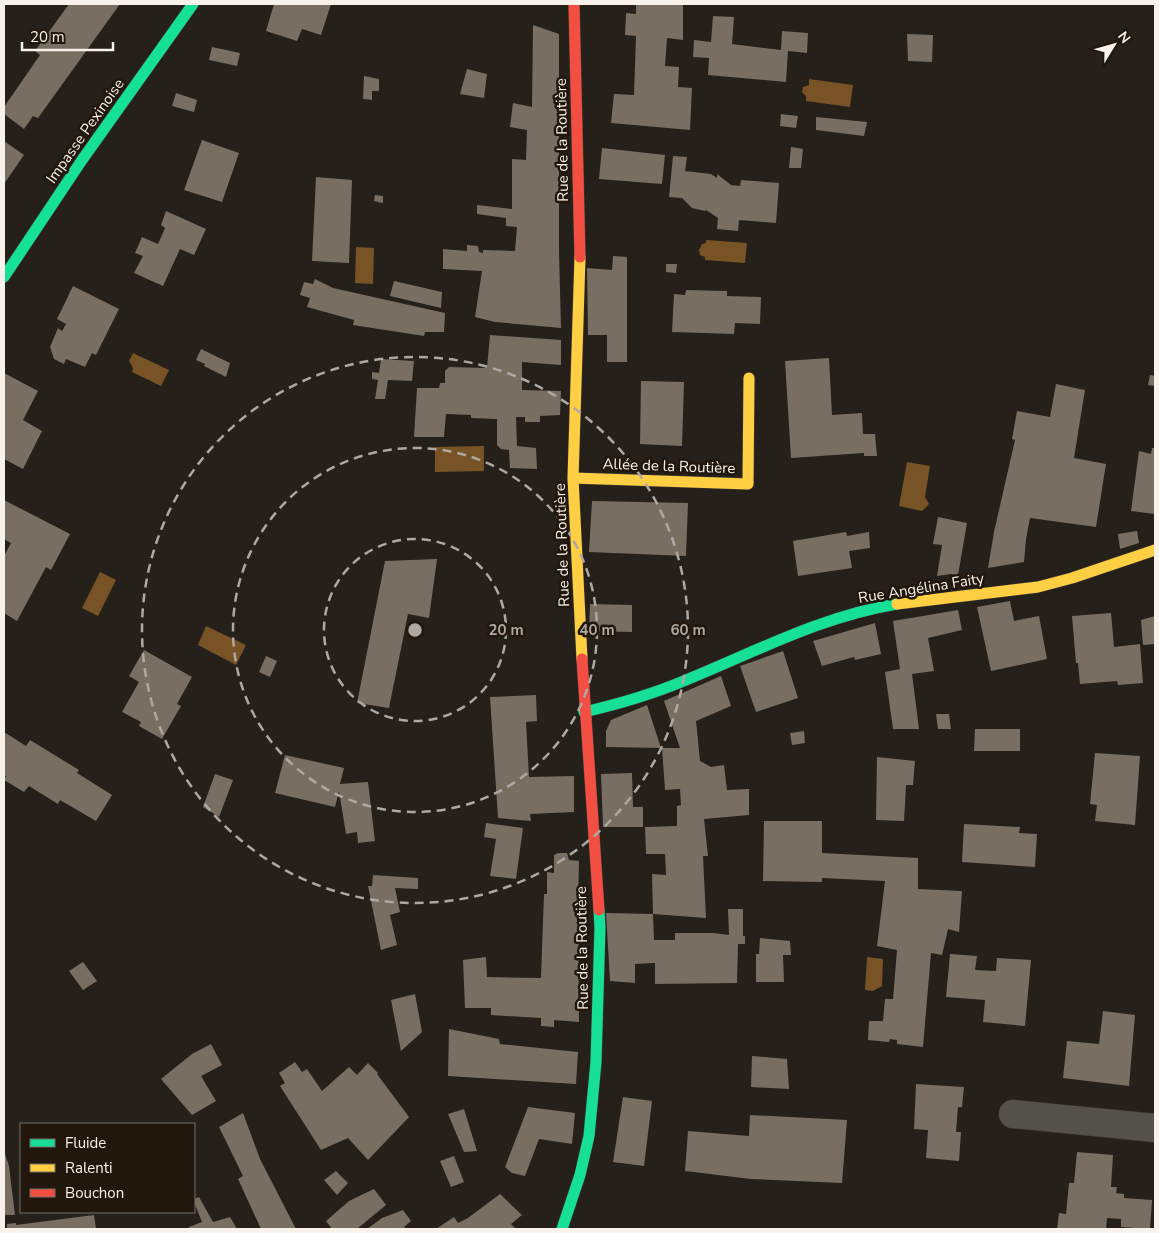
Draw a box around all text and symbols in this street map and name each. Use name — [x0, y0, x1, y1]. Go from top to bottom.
scale bar — [22, 20, 114, 52]
north arrow — [1089, 20, 1139, 70]
text: 20 m — [30, 27, 65, 47]
text: N — [1113, 28, 1135, 47]
street label: Impasse Pexinoise — [41, 75, 129, 187]
street label: Rue de la Routière — [551, 78, 573, 202]
street label: Allée de la Routière — [602, 454, 736, 478]
street label: Rue de la Routière — [550, 483, 574, 607]
street label: Rue Angélina Faity — [857, 568, 986, 608]
text: 20 m — [488, 620, 524, 640]
text: 40 m — [579, 620, 615, 640]
text: 60 m — [670, 620, 706, 640]
centre of rings — [406, 621, 424, 639]
street label: Rue de la Routière — [571, 886, 593, 1010]
legend — [20, 1123, 195, 1213]
text: Fluide — [65, 1133, 106, 1153]
text: Ralenti — [65, 1158, 113, 1178]
text: Bouchon — [65, 1183, 124, 1203]

